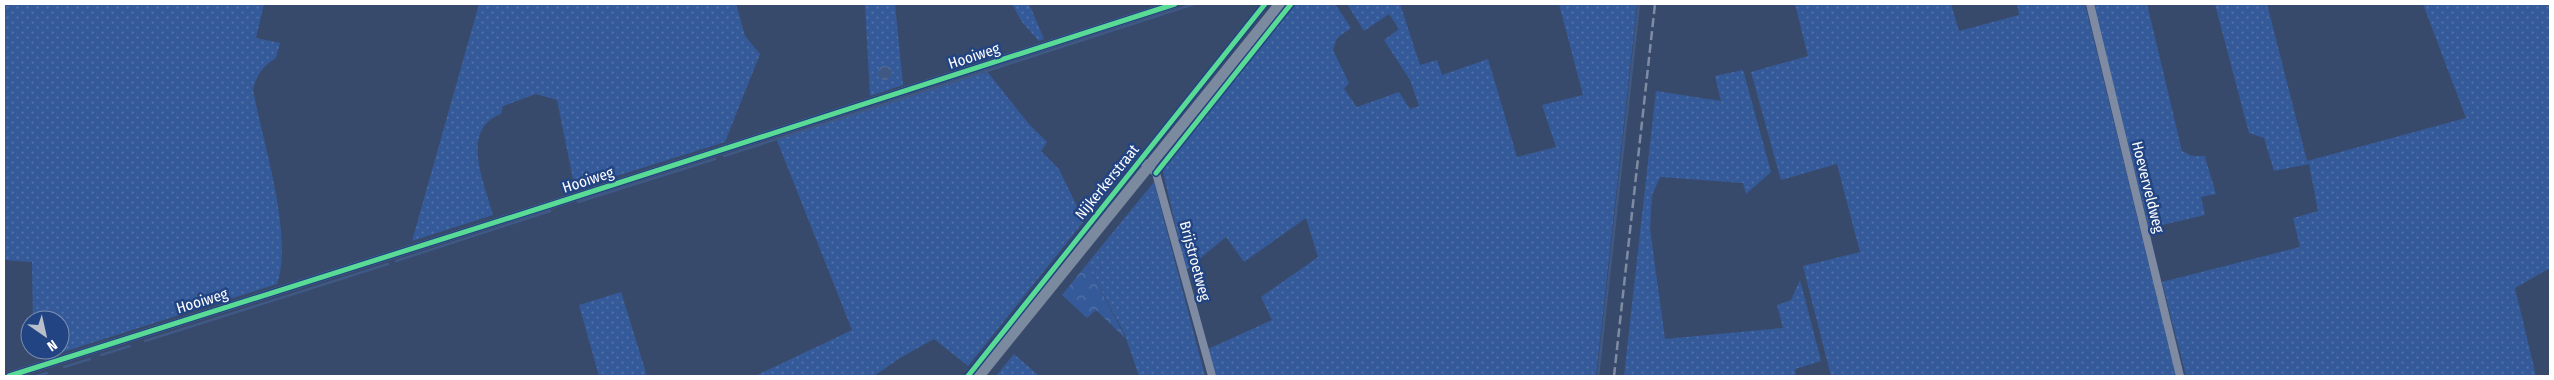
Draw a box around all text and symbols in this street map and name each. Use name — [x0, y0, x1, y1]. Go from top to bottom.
street label: Hooiweg — [946, 39, 1002, 73]
street label: Hoeverveldweg — [2128, 139, 2168, 235]
street label: Nijkerkerstraat — [1071, 141, 1143, 223]
street label: Hooiweg — [560, 163, 616, 197]
street label: Brijstroetweg — [1176, 219, 1214, 303]
street label: Hooiweg — [174, 285, 230, 317]
north arrow — [20, 310, 70, 360]
text: N — [44, 336, 60, 355]

